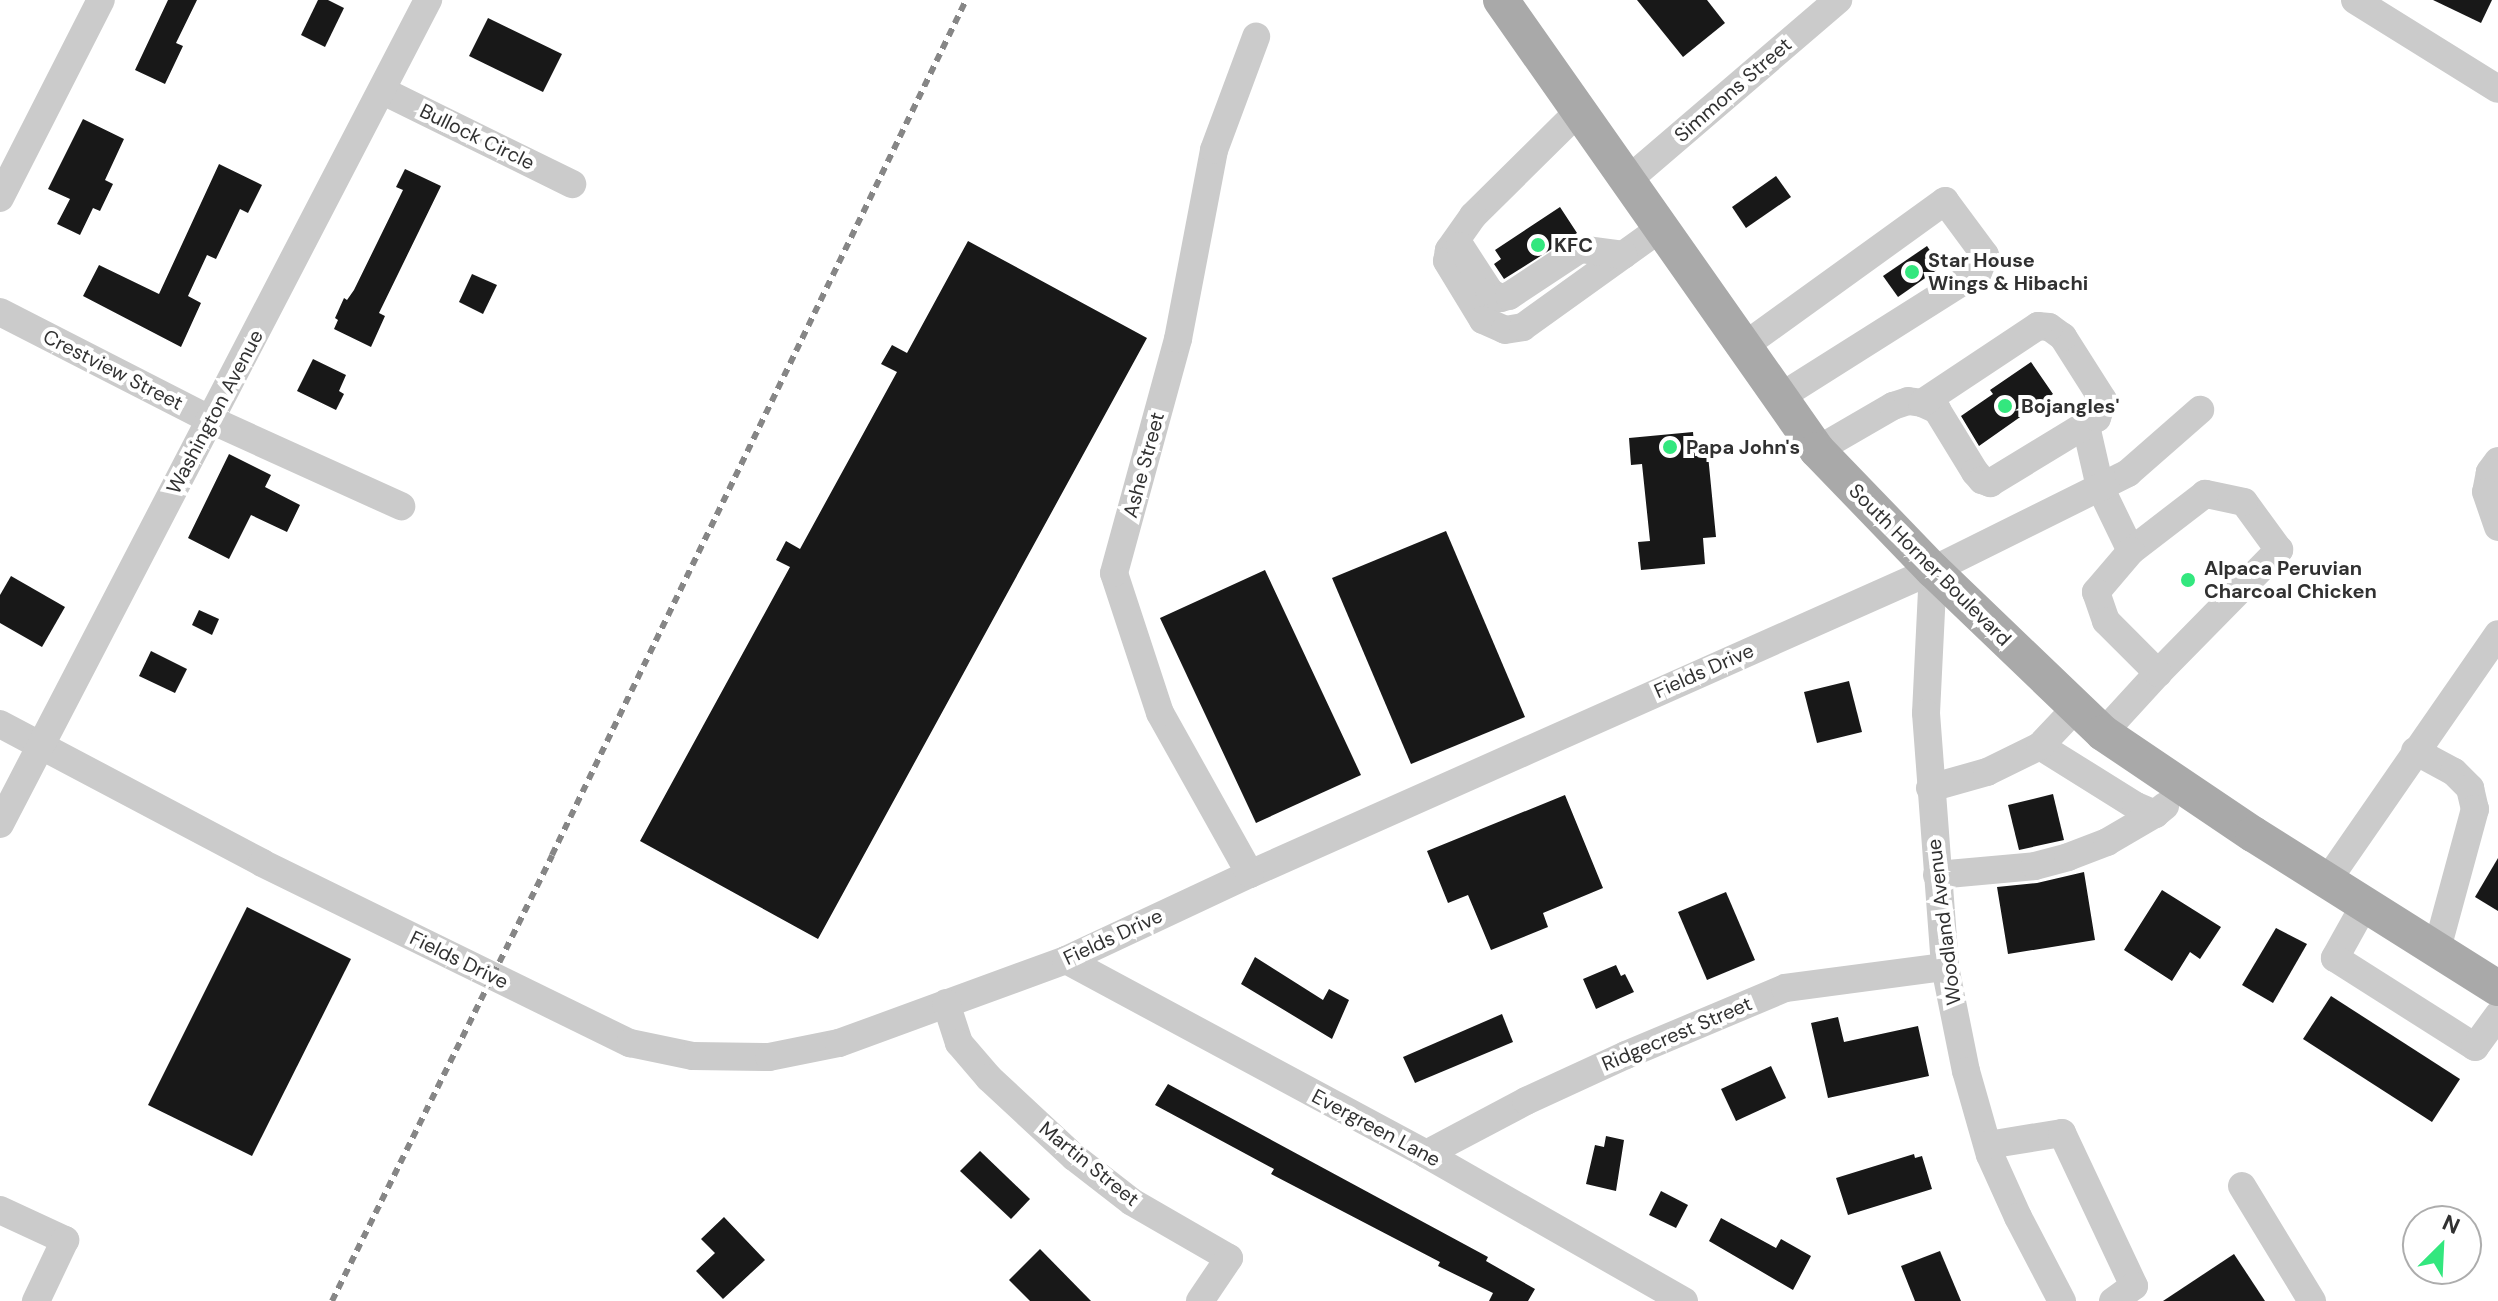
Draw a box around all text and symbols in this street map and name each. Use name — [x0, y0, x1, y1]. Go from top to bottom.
street label: Simmons Street — [1669, 33, 1797, 147]
street label: Bullock Circle — [416, 99, 538, 175]
place label: KFC — [1554, 233, 1593, 257]
marker: KFC — [1529, 236, 1547, 254]
place label: Star House Wings & Hibachi — [1928, 248, 2088, 295]
marker: Star House Wings & Hibachi — [1903, 263, 1921, 281]
street label: Crestview Street — [39, 324, 187, 416]
street label: Washington Avenue — [162, 326, 268, 498]
place label: Bojangles' — [2021, 394, 2119, 418]
marker: Bojangles' — [1996, 397, 2014, 415]
street label: Ashe Street — [1118, 410, 1170, 520]
place label: Papa John's — [1686, 435, 1800, 459]
marker: Papa John's — [1661, 438, 1679, 456]
street label: South Horner Boulevard — [1844, 479, 2016, 651]
place label: Alpaca Peruvian Charcoal Chicken — [2204, 556, 2377, 603]
marker: Alpaca Peruvian Charcoal Chicken — [2179, 571, 2197, 589]
street label: Fields Drive — [1650, 638, 1758, 704]
street label: Woodland Avenue — [1922, 838, 1966, 1006]
street label: Fields Drive — [1060, 904, 1166, 970]
street label: Fields Drive — [406, 926, 512, 994]
street label: Ridgecrest Street — [1598, 992, 1756, 1076]
street label: Evergreen Lane — [1308, 1084, 1444, 1172]
street label: Martin Street — [1034, 1117, 1144, 1211]
north arrow — [2402, 1205, 2482, 1285]
text: N — [2438, 1208, 2464, 1241]

